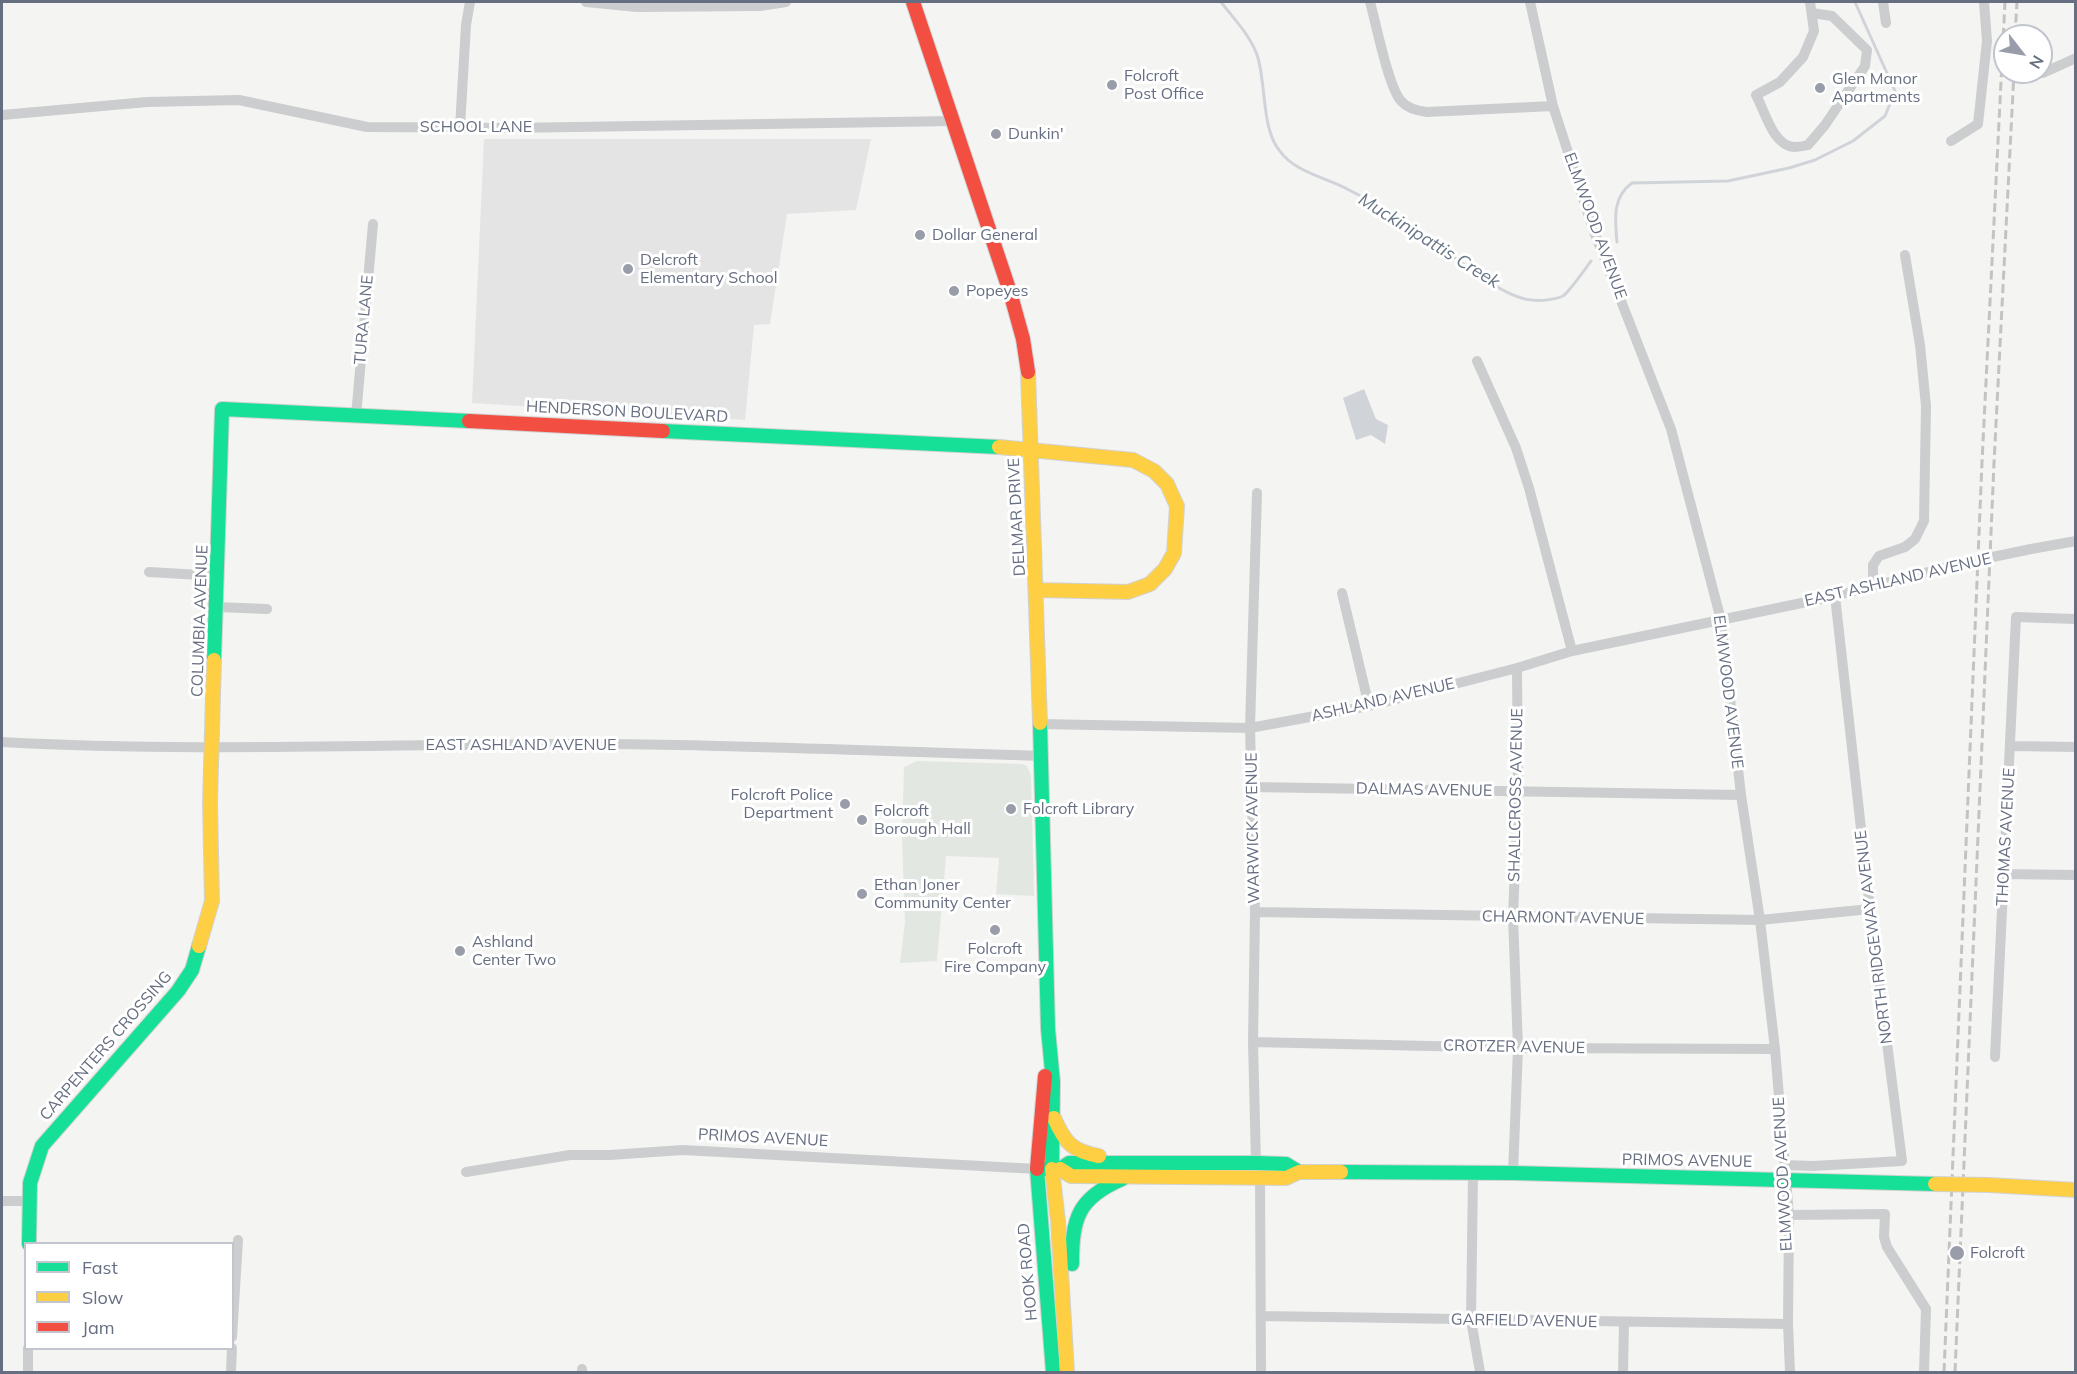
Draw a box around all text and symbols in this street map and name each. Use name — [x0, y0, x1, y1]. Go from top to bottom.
north arrow — [1993, 24, 2053, 84]
text: N — [2025, 52, 2048, 73]
place label: Folcroft Post Office — [1124, 66, 1204, 104]
place label: Glen Manor Apartments — [1832, 69, 1920, 107]
marker: Folcroft Post Office — [1105, 78, 1119, 92]
marker: Glen Manor Apartments — [1813, 81, 1827, 95]
street label: SCHOOL LANE — [420, 117, 532, 137]
place label: Dunkin' — [1008, 124, 1064, 144]
marker: Dunkin' — [989, 127, 1003, 141]
street label: ELMWOOD AVENUE — [1560, 150, 1630, 302]
water label: Muckinipattis Creek — [1354, 189, 1504, 293]
place label: Dollar General — [932, 225, 1038, 245]
marker: Dollar General — [913, 228, 927, 242]
place label: Delcroft Elementary School — [640, 250, 778, 288]
marker: Delcroft Elementary School — [621, 262, 635, 276]
street label: TURA LANE — [351, 274, 377, 366]
place label: Popeyes — [966, 281, 1028, 301]
marker: Popeyes — [947, 284, 961, 298]
street label: HENDERSON BOULEVARD — [525, 397, 729, 427]
street label: DELMAR DRIVE — [1004, 457, 1030, 577]
street label: COLUMBIA AVENUE — [188, 545, 212, 697]
street label: EAST ASHLAND AVENUE — [1803, 549, 1993, 611]
street label: ELMWOOD AVENUE — [1709, 614, 1747, 770]
street label: ASHLAND AVENUE — [1309, 674, 1457, 726]
street label: SHALLCROSS AVENUE — [1505, 708, 1527, 882]
street label: EAST ASHLAND AVENUE — [425, 735, 617, 755]
street label: WARWICK AVENUE — [1242, 752, 1264, 904]
street label: THOMAS AVENUE — [1993, 767, 2019, 907]
street label: DALMAS AVENUE — [1356, 779, 1492, 801]
place label: Folcroft Police Department — [731, 785, 833, 823]
marker: Folcroft Police Department — [838, 797, 852, 811]
place label: Folcroft Library — [1023, 799, 1134, 819]
place label: Folcroft Borough Hall — [874, 801, 971, 839]
marker: Folcroft Library — [1004, 802, 1018, 816]
marker: Folcroft Borough Hall — [855, 813, 869, 827]
street label: NORTH RIDGEWAY AVENUE — [1851, 829, 1897, 1045]
place label: Ethan Joner Community Center — [874, 875, 1011, 913]
marker: Ethan Joner Community Center — [855, 887, 869, 901]
street label: CHARMONT AVENUE — [1482, 907, 1644, 929]
marker: Folcroft Fire Company — [988, 923, 1002, 937]
place label: Ashland Center Two — [472, 932, 556, 970]
place label: Folcroft Fire Company — [944, 939, 1046, 977]
marker: Ashland Center Two — [453, 944, 467, 958]
street label: CARPENTERS CROSSING — [36, 967, 176, 1125]
street label: CROTZER AVENUE — [1443, 1036, 1585, 1058]
street label: ELMWOOD AVENUE — [1769, 1096, 1797, 1252]
street label: PRIMOS AVENUE — [697, 1125, 829, 1151]
street label: PRIMOS AVENUE — [1622, 1150, 1752, 1172]
street label: HOOK ROAD — [1014, 1222, 1042, 1322]
legend — [24, 1242, 234, 1350]
place label: Folcroft — [1970, 1243, 2025, 1263]
marker: Folcroft — [1948, 1244, 1966, 1262]
text: Fast — [82, 1256, 118, 1279]
text: Slow — [82, 1286, 123, 1309]
street label: GARFIELD AVENUE — [1451, 1310, 1597, 1332]
text: Jam — [82, 1316, 115, 1339]

